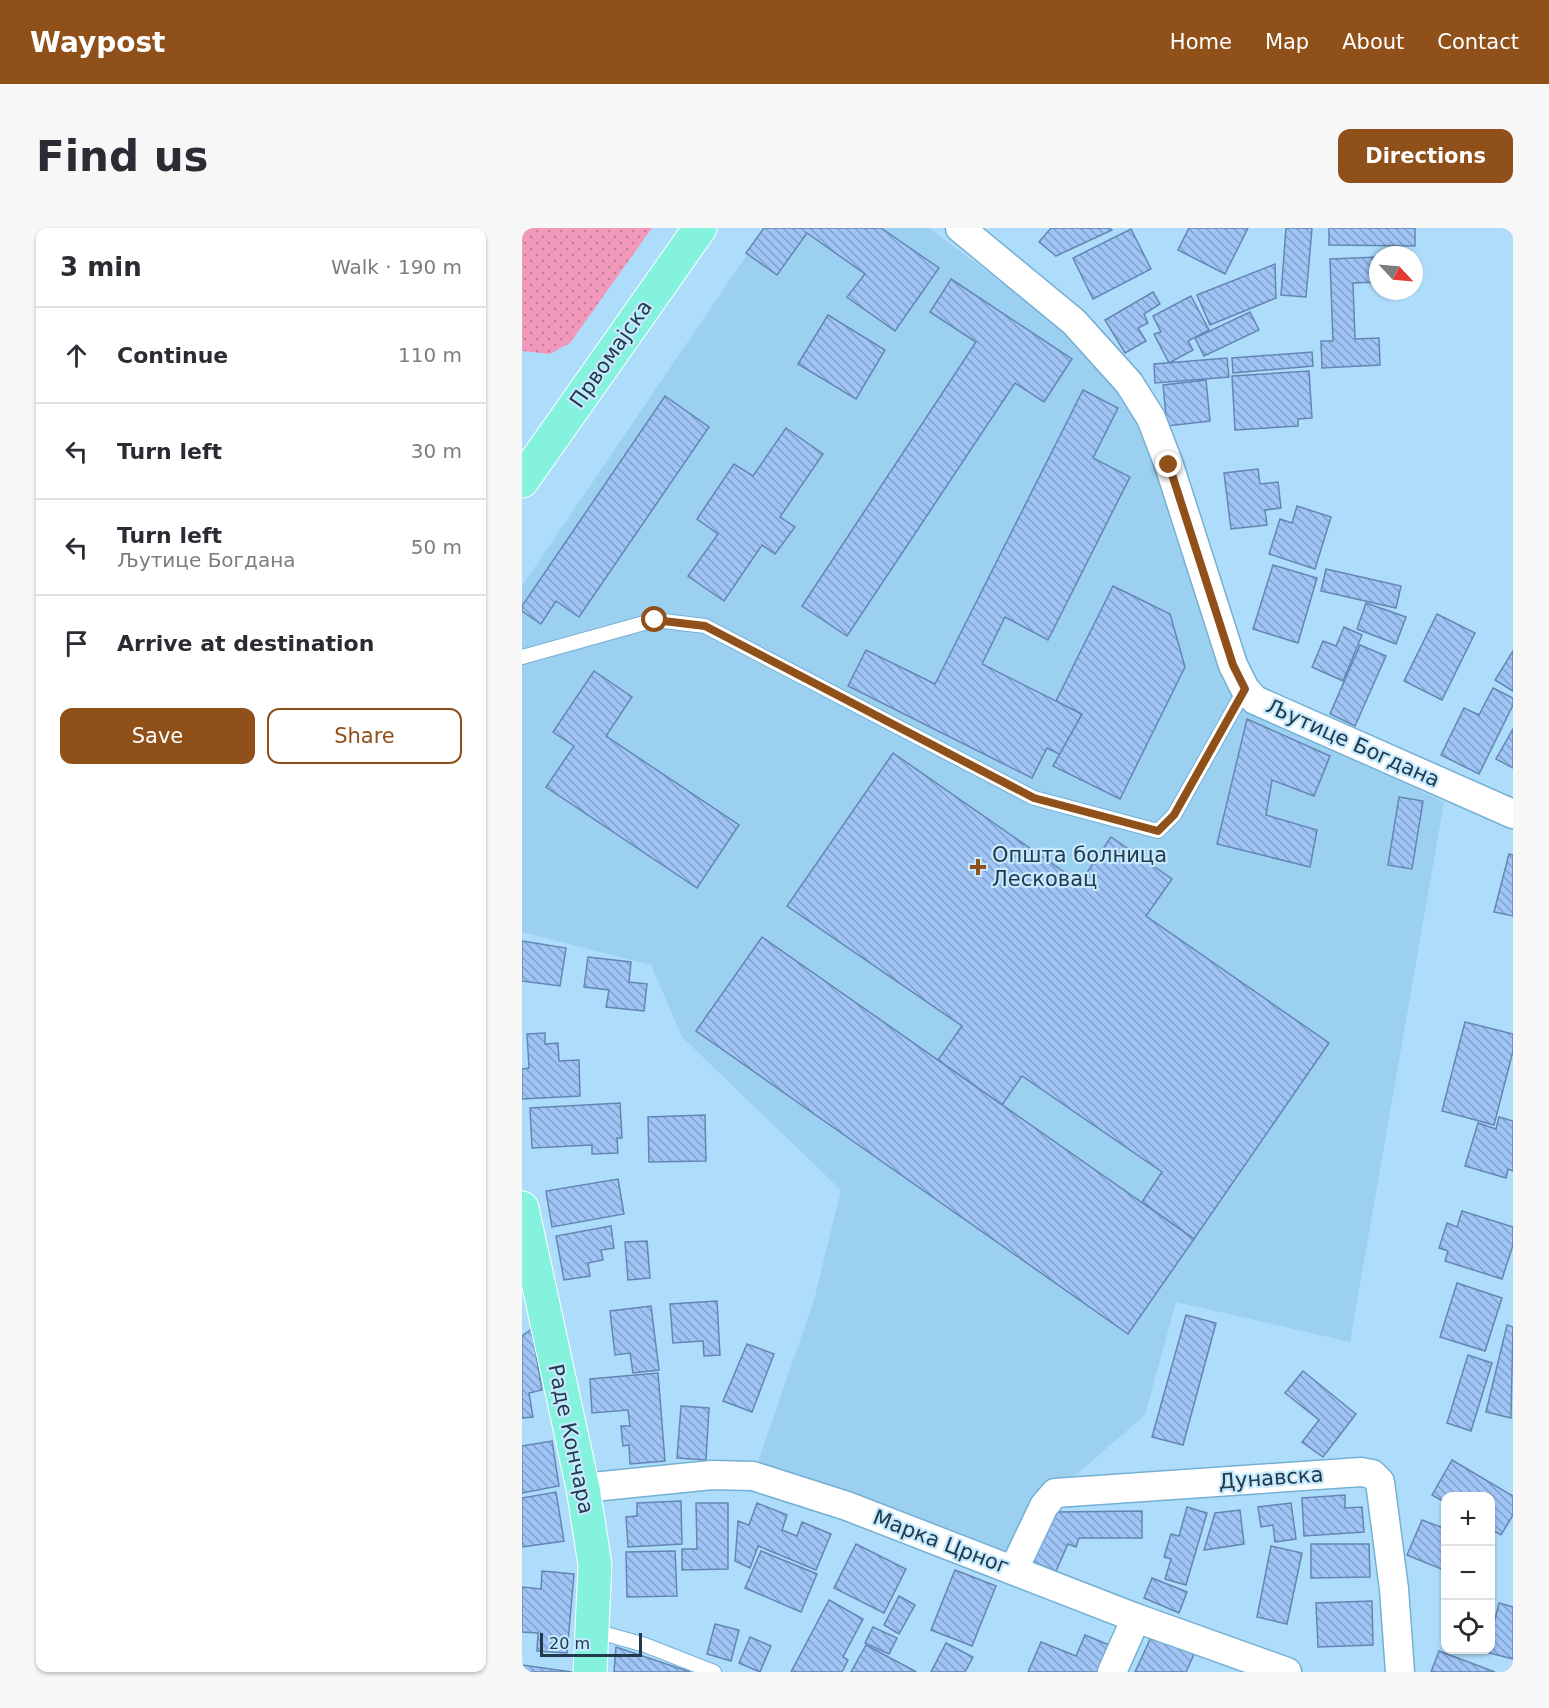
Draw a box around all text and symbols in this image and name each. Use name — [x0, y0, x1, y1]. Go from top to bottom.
text: Waypost — [30, 26, 166, 59]
text: Home — [1170, 30, 1232, 54]
text: Map — [1265, 30, 1309, 54]
text: About — [1342, 30, 1404, 54]
text: Contact — [1437, 30, 1519, 54]
button: Directions — [1338, 129, 1513, 183]
text: Find us — [36, 132, 209, 181]
north arrow — [1369, 246, 1423, 300]
text: 3 min — [60, 252, 142, 282]
text: Walk · 190 m — [331, 255, 462, 279]
street label: Првомајска — [565, 296, 657, 412]
icon: ahead — [60, 339, 93, 372]
text: Continue — [117, 343, 228, 368]
text: 110 m — [398, 343, 462, 367]
icon: left — [60, 435, 93, 468]
text: Turn left — [117, 439, 222, 464]
text: 30 m — [411, 439, 462, 463]
route end — [1155, 451, 1181, 477]
text: Turn left — [117, 523, 222, 548]
icon: left — [60, 531, 93, 564]
text: 50 m — [411, 535, 462, 559]
text: Љутице Богдана — [117, 548, 296, 572]
route start — [641, 606, 667, 632]
icon: arrive — [60, 627, 93, 660]
text: Arrive at destination — [117, 631, 374, 656]
street label: Љутице Богдана — [1262, 694, 1444, 792]
button: Save — [60, 708, 255, 764]
button: Share — [267, 708, 462, 764]
place label: Општа болница Лесковац — [992, 843, 1167, 891]
marker: Општа болница Лесковац — [969, 858, 987, 876]
street label: Раде Кончара — [543, 1362, 599, 1516]
street label: Дунавска — [1218, 1462, 1324, 1494]
map controls — [1441, 1492, 1495, 1654]
button: + — [1441, 1492, 1495, 1546]
street label: Марка Црног — [870, 1505, 1012, 1579]
button: − — [1441, 1546, 1495, 1600]
button: locate — [1441, 1600, 1495, 1654]
scale bar — [540, 1630, 642, 1658]
text: 20 m — [549, 1634, 590, 1653]

